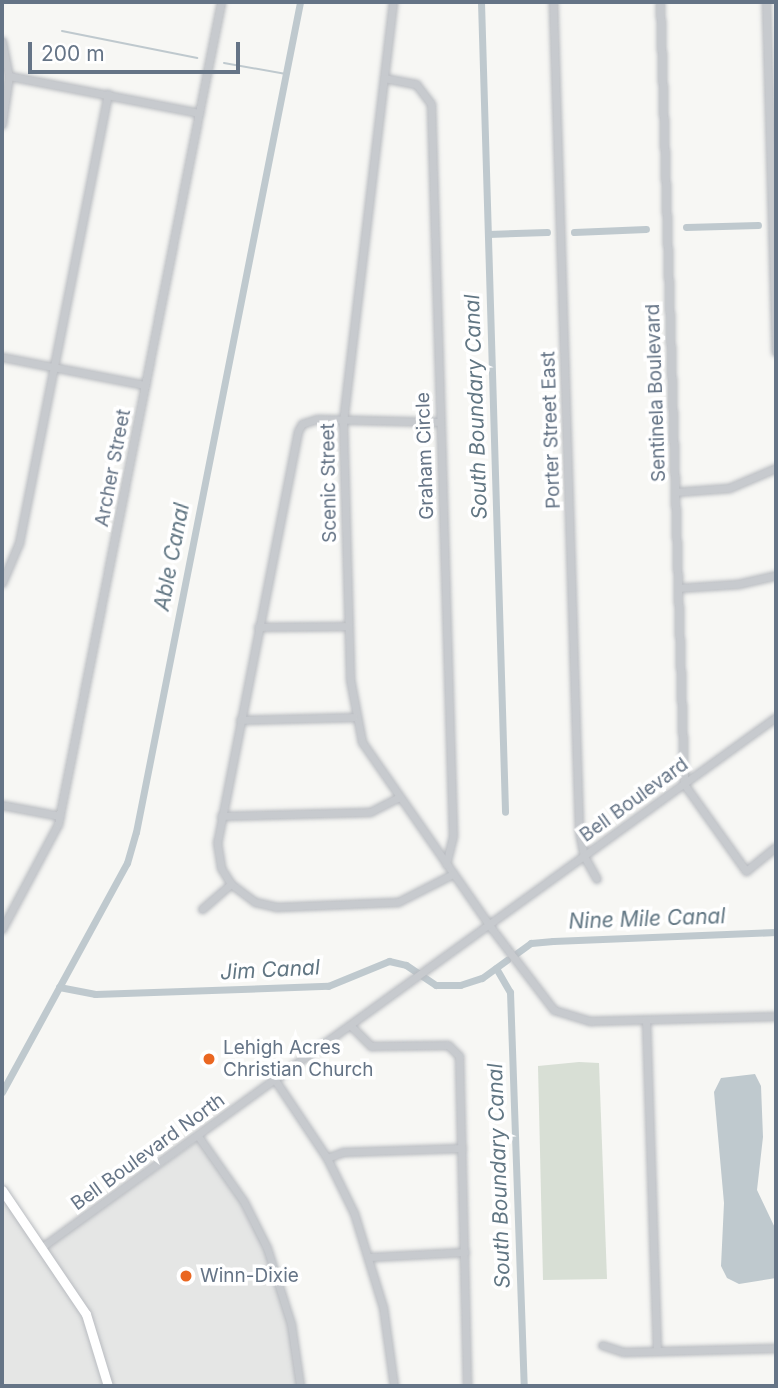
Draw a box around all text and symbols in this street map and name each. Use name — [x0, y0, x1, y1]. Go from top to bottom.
scale bar — [32, 28, 243, 72]
text: 200 m — [41, 41, 105, 66]
water label: South Boundary Canal — [459, 294, 493, 520]
street label: Sentinela Boulevard — [641, 303, 671, 483]
street label: Porter Street East — [537, 351, 565, 509]
street label: Graham Circle — [411, 392, 439, 520]
street label: Archer Street — [90, 407, 136, 529]
street label: Scenic Street — [317, 423, 341, 543]
water label: Able Canal — [149, 501, 195, 613]
street label: Bell Boulevard — [575, 753, 693, 847]
water label: Nine Mile Canal — [568, 904, 726, 934]
water label: Jim Canal — [219, 955, 321, 985]
place label: Lehigh Acres Christian Church — [223, 1037, 374, 1081]
marker: Lehigh Acres Christian Church — [201, 1051, 217, 1067]
water label: South Boundary Canal — [482, 1063, 516, 1289]
street label: Bell Boulevard North — [67, 1089, 229, 1215]
place label: Winn-Dixie — [200, 1265, 299, 1287]
marker: Winn-Dixie — [178, 1268, 194, 1284]

